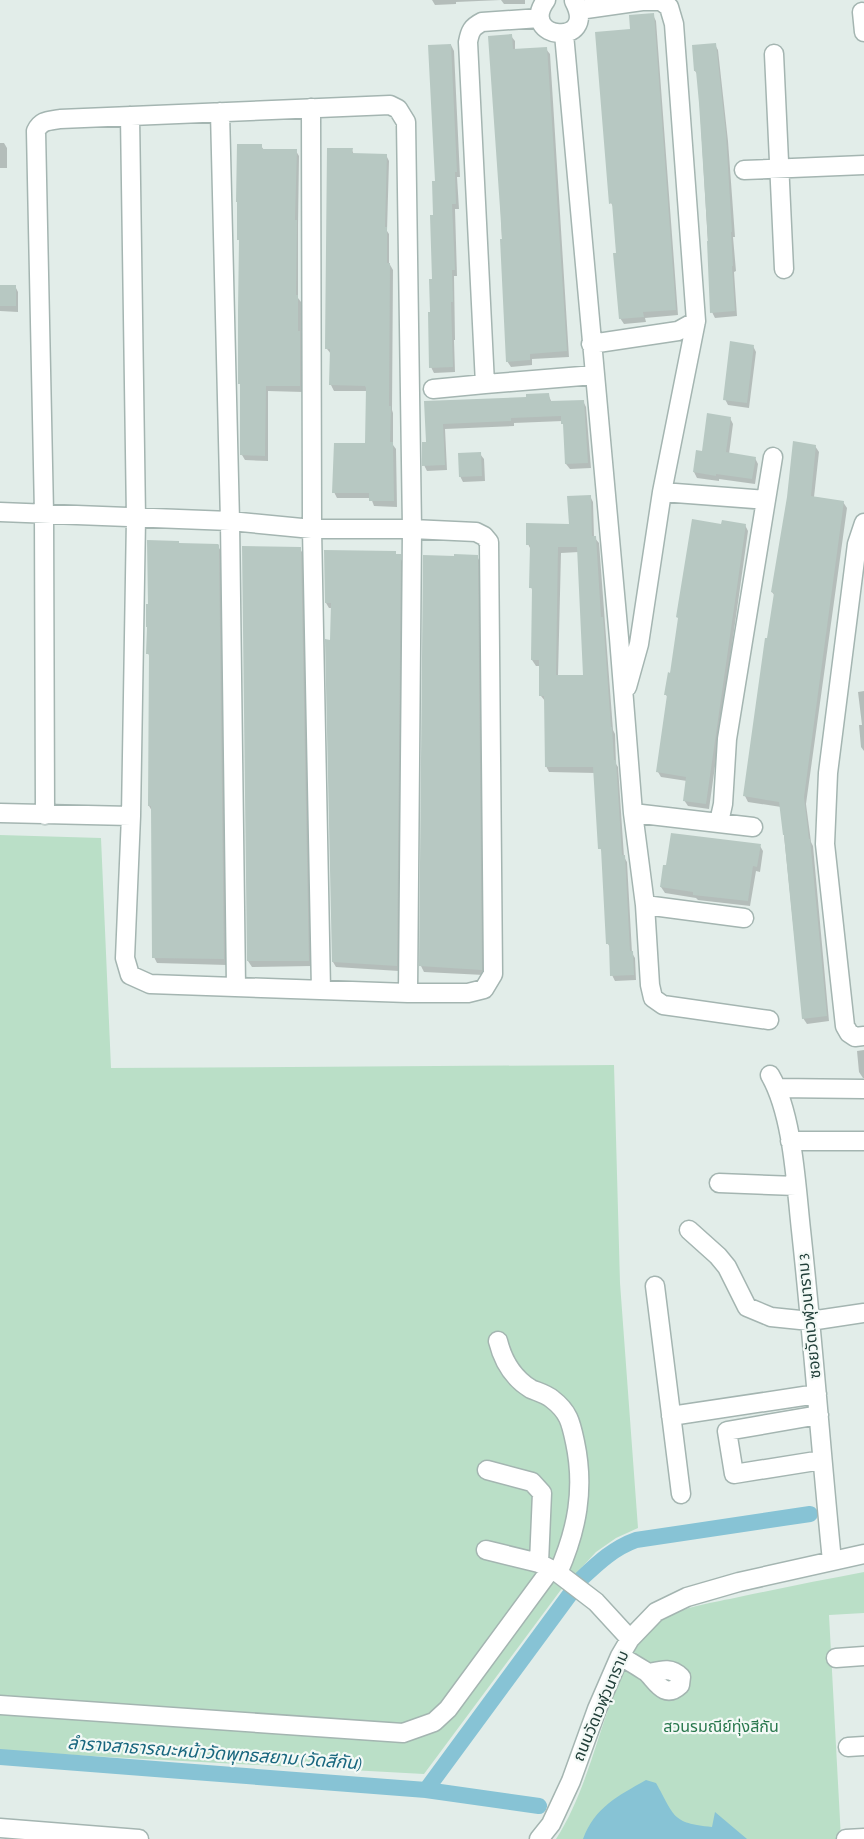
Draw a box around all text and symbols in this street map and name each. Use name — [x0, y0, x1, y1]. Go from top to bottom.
street label: ซอยวัดเวฬุวนาราม 3 — [794, 1252, 825, 1379]
street label: ถนนวัดเวฬุวนาราม — [571, 1648, 632, 1764]
park label: สวนรมณีย์ทุ่งสีกัน — [663, 1718, 779, 1736]
water label: ลำรางสาธารณะหน้าวัดพุทธสยาม (วัดสีกัน) — [67, 1733, 363, 1774]

